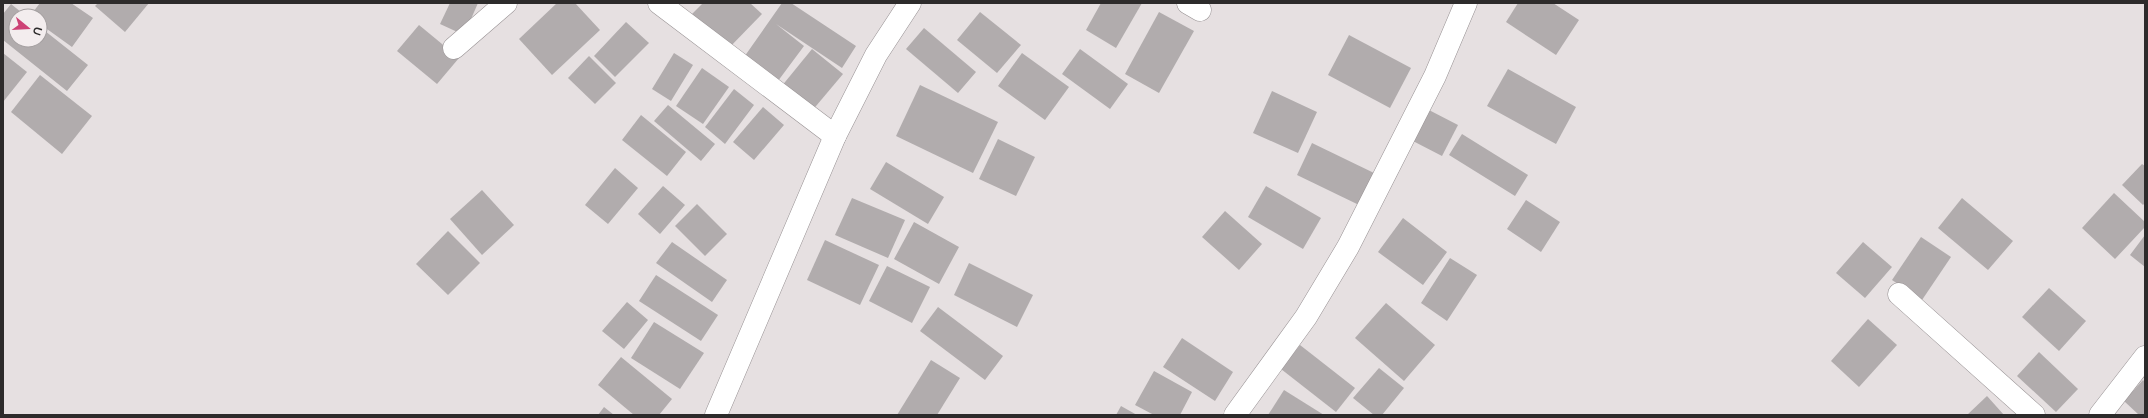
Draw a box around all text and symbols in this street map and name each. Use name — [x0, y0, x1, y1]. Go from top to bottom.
north arrow — [8, 8, 48, 48]
text: U — [30, 25, 44, 37]

